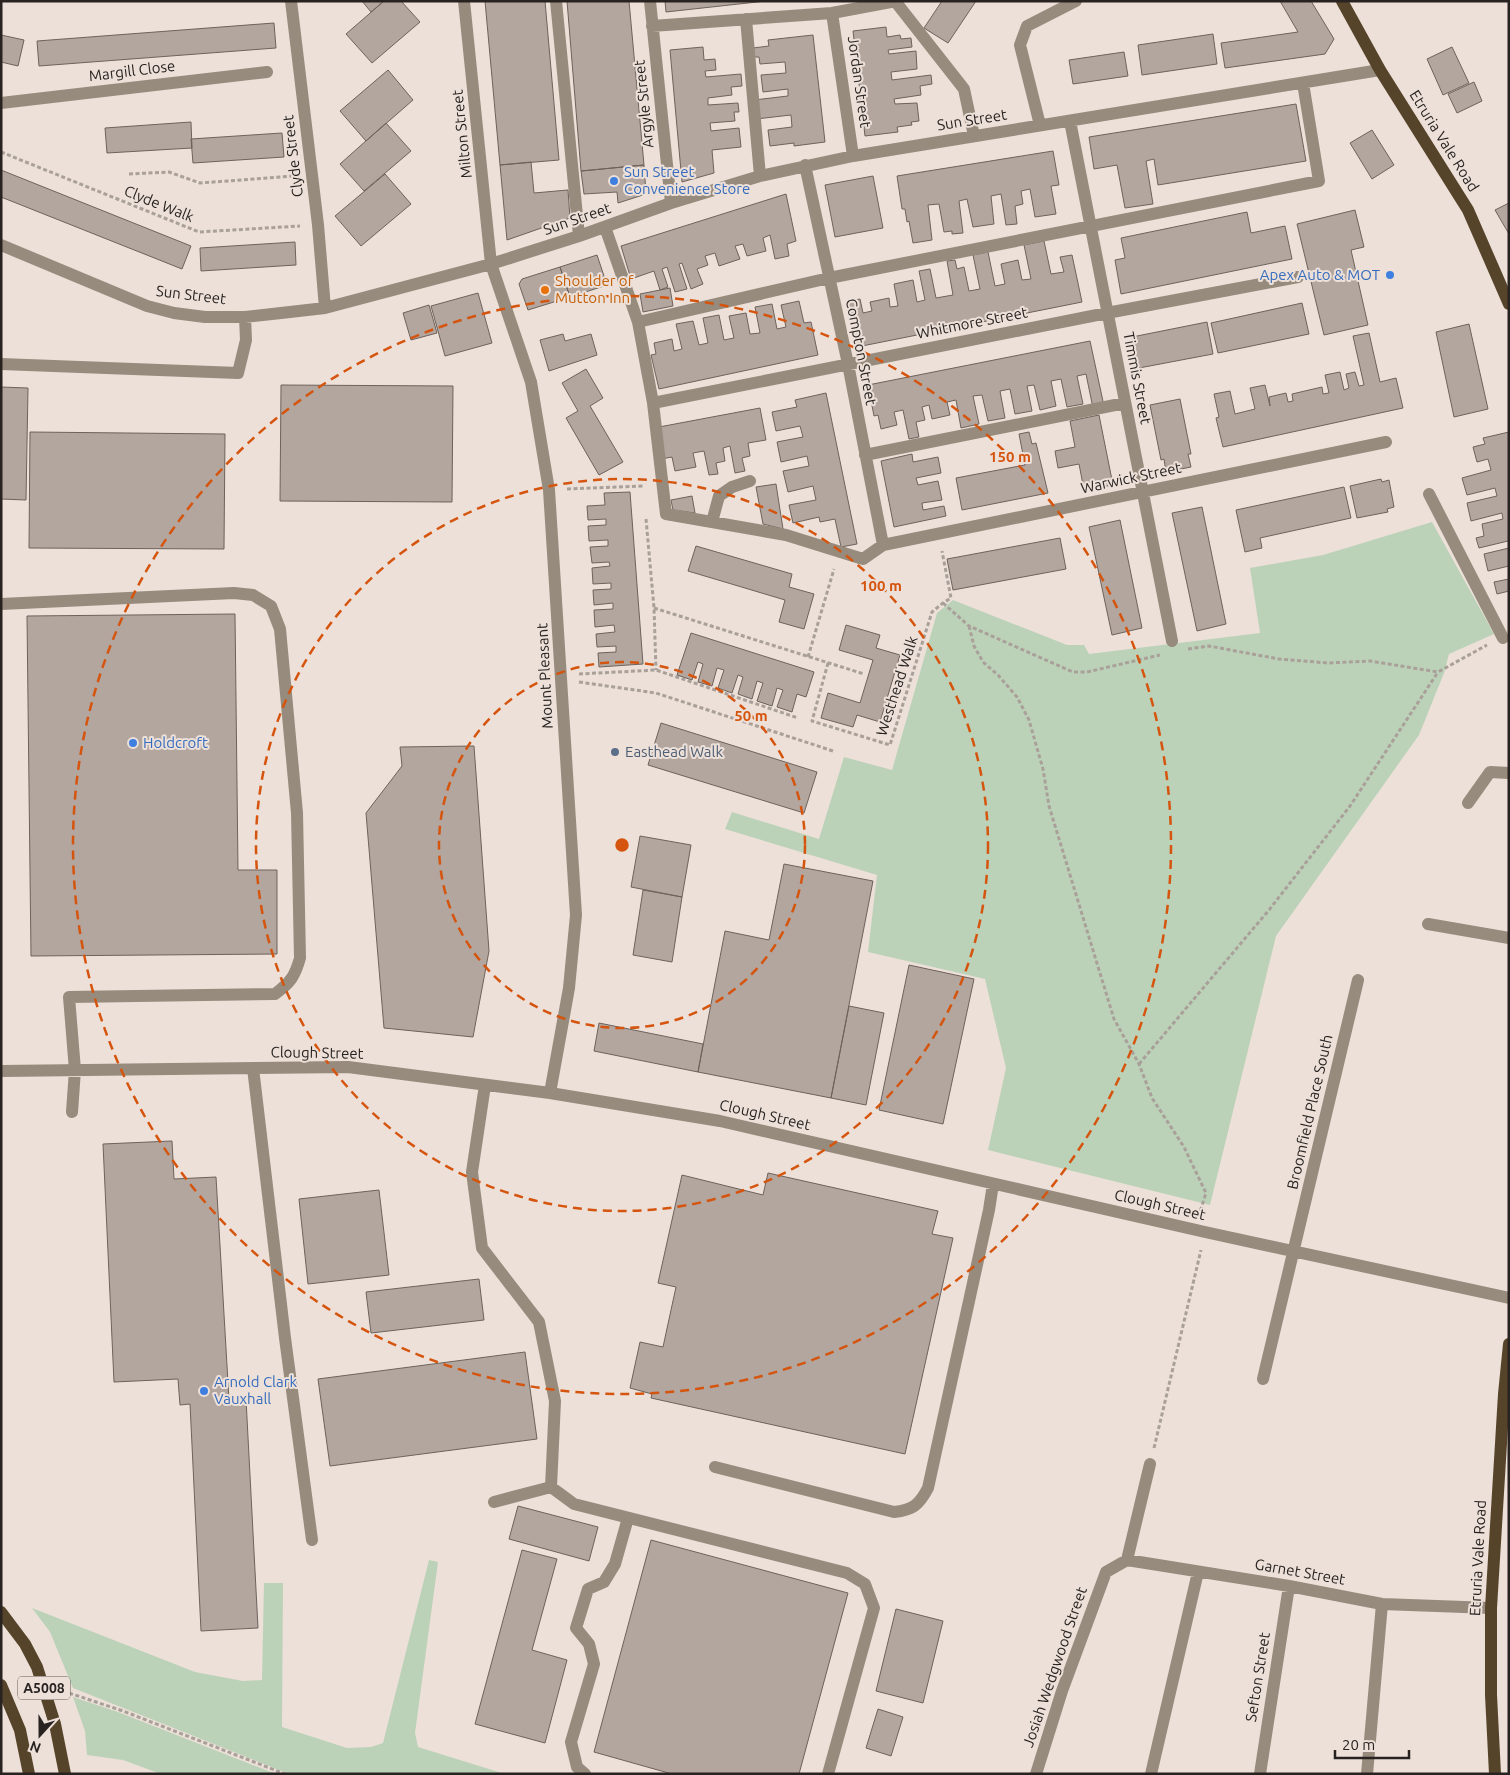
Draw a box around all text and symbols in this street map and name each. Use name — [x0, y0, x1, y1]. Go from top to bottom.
street label: Jordan Street — [845, 35, 874, 129]
street label: Margill Close — [88, 57, 176, 84]
street label: Argyle Street — [630, 59, 657, 149]
street label: Etruria Vale Road — [1406, 87, 1482, 195]
street label: Milton Street — [448, 89, 475, 179]
street label: Sun Street — [936, 106, 1008, 133]
street label: Clyde Street — [279, 114, 306, 198]
place label: Sun Street Convenience Store — [624, 163, 750, 197]
marker: Sun Street Convenience Store — [608, 175, 620, 187]
street label: Clyde Walk — [122, 182, 197, 225]
street label: Sun Street — [541, 199, 613, 238]
place label: Apex Auto & MOT — [1260, 266, 1381, 283]
marker: Apex Auto & MOT — [1384, 269, 1396, 281]
place label: Shoulder of Mutton Inn — [555, 272, 634, 306]
street label: Sun Street — [155, 282, 227, 307]
marker: Shoulder of Mutton Inn — [539, 284, 551, 296]
street label: Compton Street — [843, 297, 880, 407]
street label: Whitmore Street — [915, 303, 1029, 342]
street label: Timmis Street — [1120, 330, 1155, 426]
text: 150 m — [989, 448, 1031, 465]
street label: Warwick Street — [1079, 459, 1183, 496]
text: 100 m — [860, 577, 902, 594]
street label: Mount Pleasant — [533, 623, 556, 729]
street label: Westhead Walk — [872, 633, 921, 738]
text: 50 m — [734, 707, 768, 724]
place label: Holdcroft — [143, 734, 208, 751]
marker: Holdcroft — [127, 737, 139, 749]
place label: Easthead Walk — [625, 743, 723, 760]
marker: Easthead Walk — [609, 746, 621, 758]
centre of rings — [613, 836, 631, 854]
street label: Broomfield Place South — [1283, 1033, 1336, 1191]
street label: Clough Street — [270, 1043, 364, 1062]
street label: Clough Street — [718, 1096, 812, 1133]
street label: Clough Street — [1113, 1186, 1207, 1223]
place label: Arnold Clark Vauxhall — [214, 1373, 297, 1407]
marker: Arnold Clark Vauxhall — [198, 1385, 210, 1397]
street label: Etruria Vale Road — [1466, 1499, 1489, 1616]
street label: Garnet Street — [1254, 1555, 1347, 1588]
street label: Josiah Wedgwood Street — [1019, 1584, 1090, 1749]
street label: Sefton Street — [1242, 1631, 1273, 1723]
road number: A5008 — [18, 1676, 70, 1700]
north arrow — [15, 1710, 65, 1760]
scale bar — [1335, 1728, 1409, 1760]
text: 20 m — [1342, 1736, 1375, 1753]
text: N — [28, 1738, 43, 1756]

